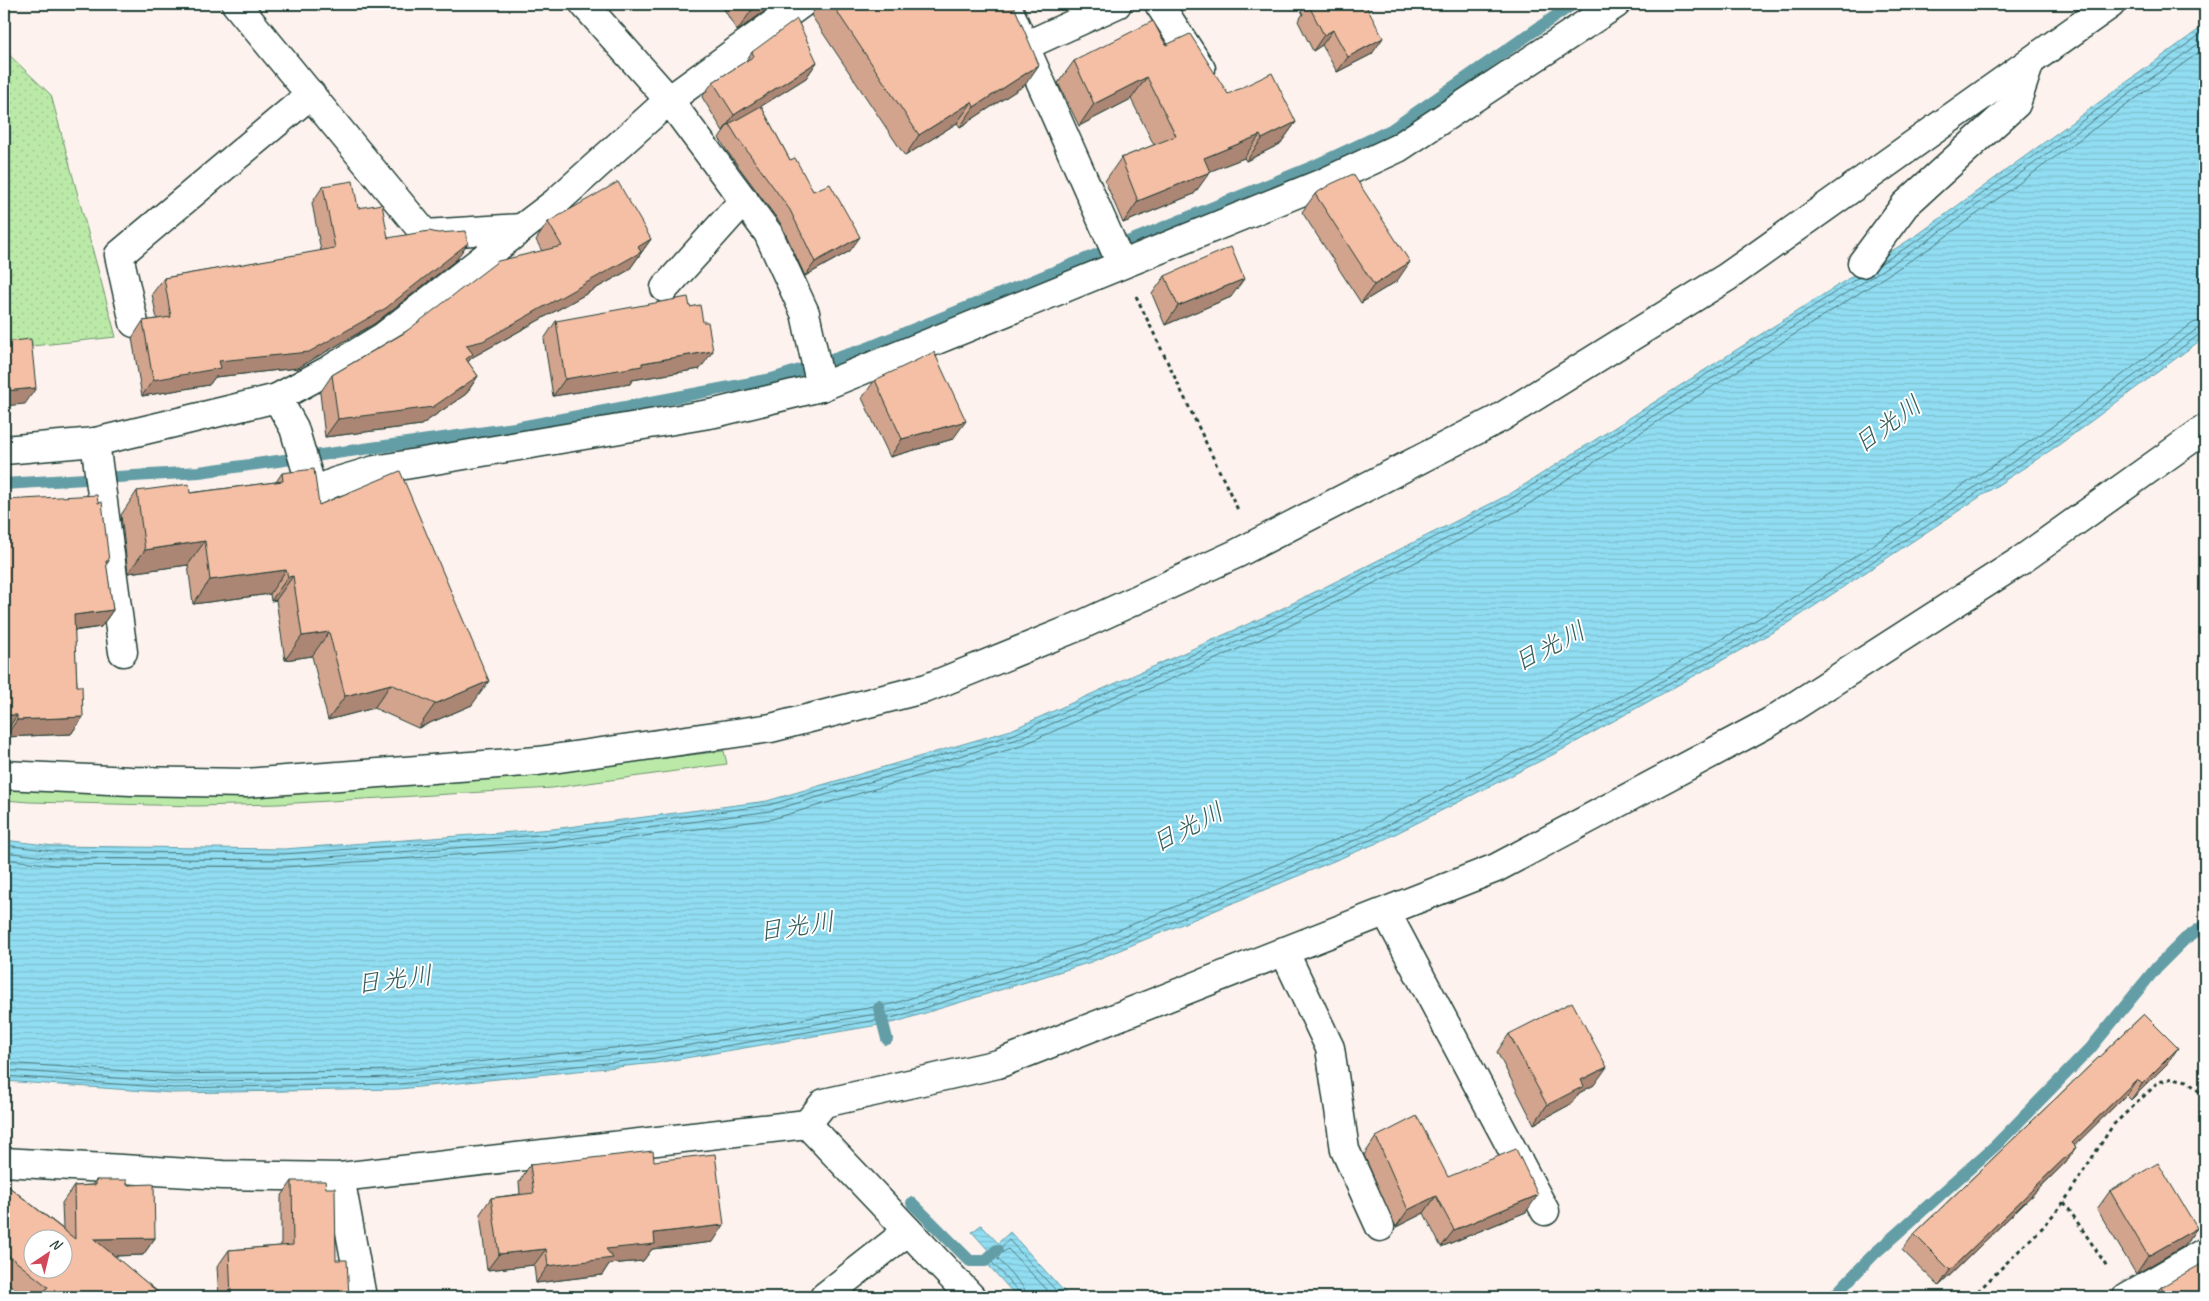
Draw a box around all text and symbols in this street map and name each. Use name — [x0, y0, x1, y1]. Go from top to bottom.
water label: 日光川 — [1846, 388, 1929, 461]
water label: 日光川 — [1507, 614, 1591, 679]
water label: 日光川 — [1145, 795, 1229, 860]
water label: 日光川 — [755, 905, 837, 948]
water label: 日光川 — [353, 958, 435, 1001]
north arrow — [22, 1228, 72, 1278]
text: N — [47, 1234, 66, 1255]

